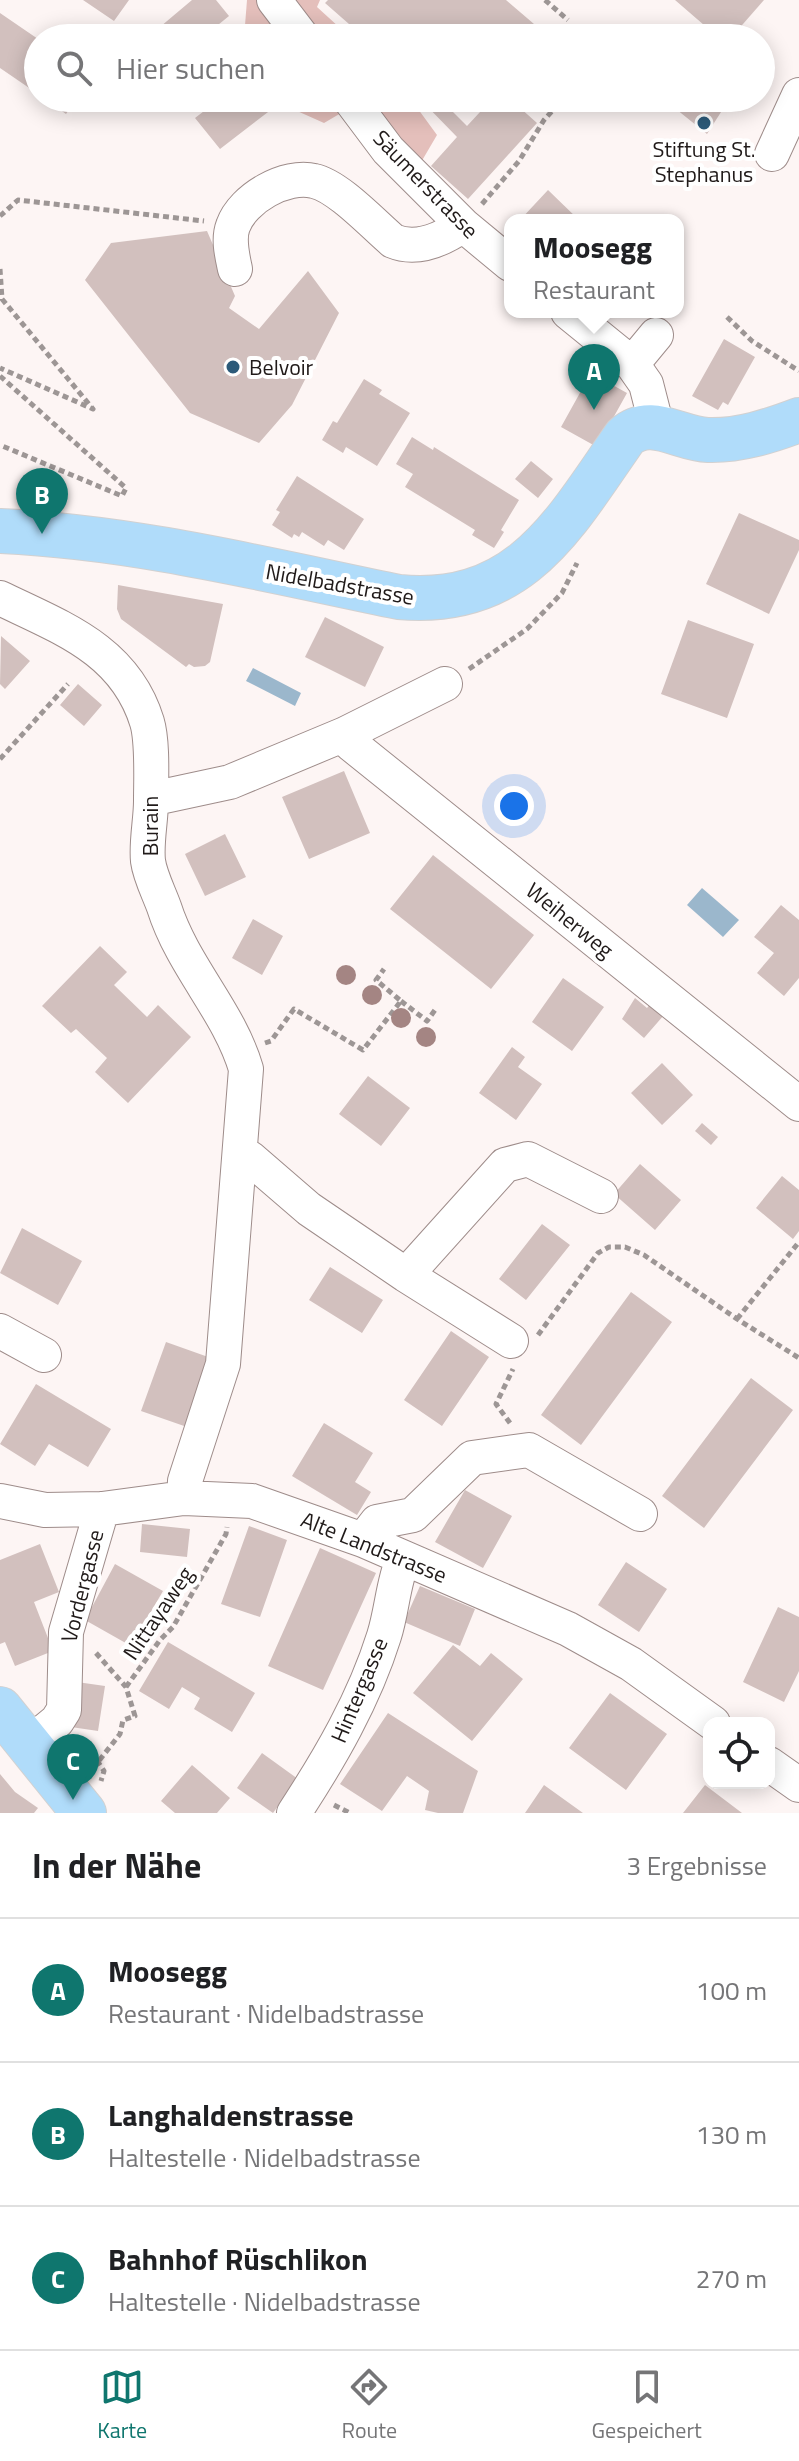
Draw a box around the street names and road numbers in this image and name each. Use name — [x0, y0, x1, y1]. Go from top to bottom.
street label: Säumerstrasse — [365, 122, 487, 246]
street label: Nidelbadstrasse — [263, 554, 417, 614]
street label: Burain — [133, 796, 167, 856]
street label: Weiherweg — [519, 874, 621, 966]
street label: Alte Landstrasse — [296, 1502, 452, 1592]
street label: Vordergasse — [52, 1526, 112, 1646]
street label: Nittayaweg — [114, 1559, 202, 1667]
street label: Hintergasse — [322, 1632, 396, 1748]

